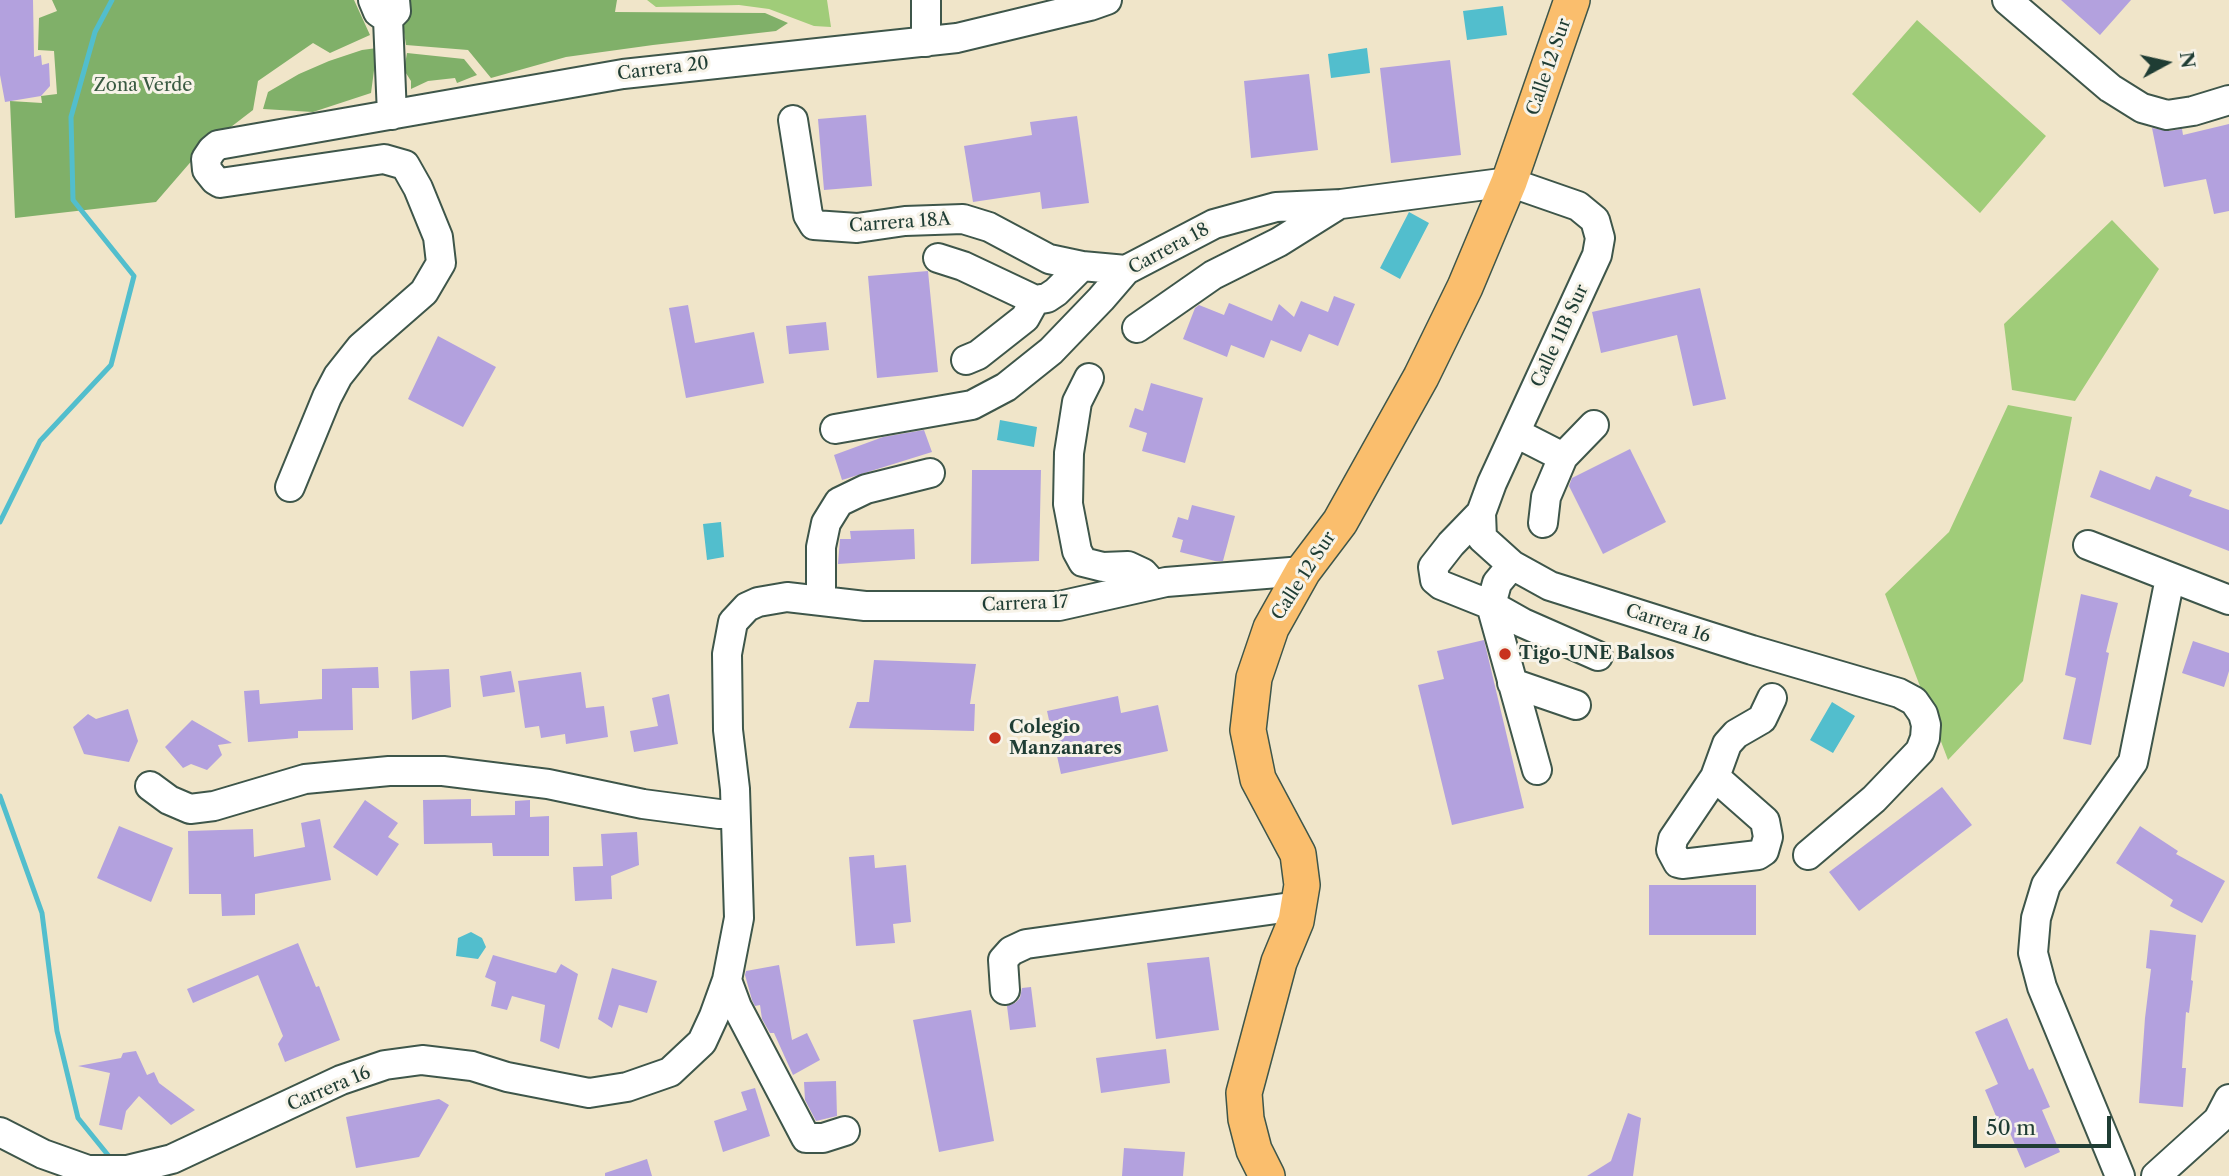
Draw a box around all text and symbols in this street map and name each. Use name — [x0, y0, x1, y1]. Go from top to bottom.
street label: Calle 12 Sur — [1522, 16, 1576, 118]
north arrow — [2131, 28, 2201, 98]
text: N — [2175, 50, 2200, 70]
street label: Carrera 20 — [616, 53, 710, 85]
park label: Zona Verde — [94, 75, 192, 97]
street label: Carrera 18A — [849, 209, 951, 237]
street label: Carrera 18 — [1125, 219, 1213, 279]
street label: Calle 11B Sur — [1527, 281, 1593, 391]
street label: Calle 12 Sur — [1267, 528, 1341, 624]
street label: Carrera 17 — [981, 592, 1069, 616]
street label: Carrera 16 — [1623, 600, 1713, 648]
place label: Tigo-UNE Balsos — [1519, 643, 1675, 665]
marker: Tigo-UNE Balsos — [1497, 646, 1513, 662]
place label: Colegio Manzanares — [1009, 717, 1122, 760]
marker: Colegio Manzanares — [987, 730, 1003, 746]
street label: Carrera 16 — [284, 1062, 374, 1116]
scale bar — [1977, 1102, 2115, 1146]
text: 50 m — [1986, 1115, 2036, 1140]

